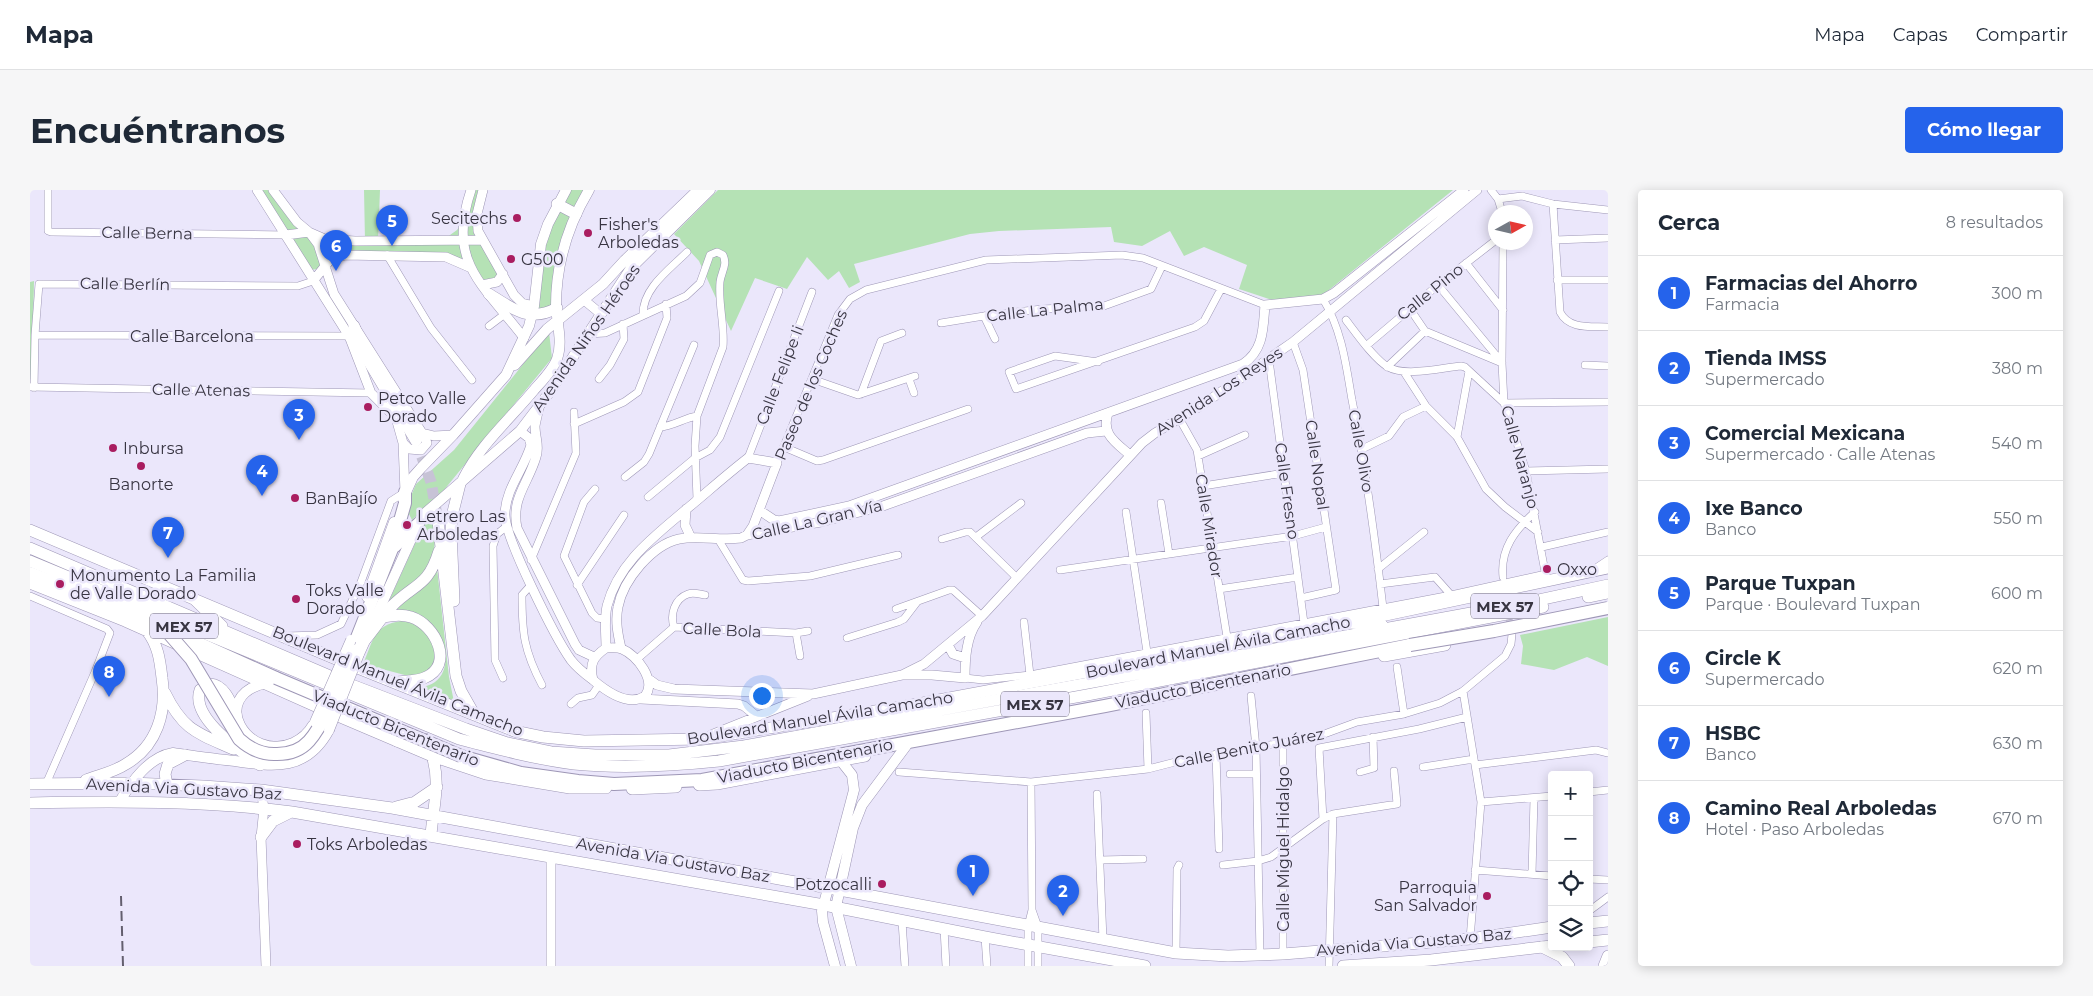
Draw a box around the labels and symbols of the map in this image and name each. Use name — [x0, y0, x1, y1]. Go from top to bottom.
pin: 5 — [376, 205, 408, 246]
north arrow — [1488, 205, 1533, 250]
place label: Secitechs — [431, 209, 507, 228]
marker: Secitechs — [511, 212, 523, 224]
place label: Fisher's Arboledas — [598, 215, 679, 252]
street label: Calle Berna — [101, 223, 193, 243]
marker: Fisher's Arboledas — [582, 227, 594, 239]
pin: 6 — [320, 230, 352, 271]
place label: G500 — [521, 250, 564, 269]
marker: G500 — [505, 253, 517, 265]
street label: Calle Pino — [1393, 260, 1467, 324]
street label: Avenida Niños Héroes — [528, 261, 644, 415]
street label: Calle Berlín — [80, 274, 170, 294]
street label: Calle La Palma — [986, 294, 1104, 326]
street label: Paseo de los Coches — [771, 307, 851, 463]
street label: Calle Felipe Ii — [752, 323, 808, 427]
street label: Calle Barcelona — [130, 327, 254, 346]
street label: Avenida Los Reyes — [1152, 343, 1286, 439]
street label: Calle Atenas — [152, 380, 251, 400]
place label: Petco Valle Dorado — [378, 389, 466, 426]
pin: 3 — [283, 399, 315, 440]
marker: Petco Valle Dorado — [362, 401, 374, 413]
street label: Calle Naranjo — [1497, 403, 1543, 511]
street label: Calle Olivo — [1344, 408, 1378, 494]
street label: Calle Nopal — [1301, 419, 1333, 511]
place label: Inbursa — [123, 439, 184, 458]
street label: Calle Fresno — [1271, 441, 1303, 541]
marker: Inbursa — [107, 442, 119, 454]
pin: 4 — [246, 455, 278, 496]
marker: Banorte — [135, 460, 147, 472]
street label: Calle Mirador — [1191, 473, 1227, 579]
place label: Banorte — [109, 475, 173, 494]
place label: BanBajío — [305, 489, 378, 508]
marker: BanBajío — [289, 492, 301, 504]
street label: Calle La Gran Vía — [750, 496, 884, 544]
place label: Letrero Las Arboledas — [417, 507, 506, 544]
pin: 7 — [152, 517, 184, 558]
marker: Letrero Las Arboledas — [401, 519, 413, 531]
place label: Oxxo — [1557, 560, 1597, 579]
marker: Oxxo — [1541, 563, 1553, 575]
place label: Monumento La Familia de Valle Dorado — [70, 566, 256, 603]
marker: Monumento La Familia de Valle Dorado — [54, 578, 66, 590]
place label: Toks Valle Dorado — [306, 581, 384, 618]
marker: Toks Valle Dorado — [290, 593, 302, 605]
road number: MEX 57 — [1471, 594, 1539, 618]
street label: Boulevard Manuel Ávila Camacho — [1084, 612, 1352, 682]
road number: MEX 57 — [150, 614, 218, 638]
street label: Calle Bola — [682, 618, 762, 642]
street label: Boulevard Manuel Ávila Camacho — [270, 622, 526, 740]
pin: 8 — [93, 656, 125, 697]
street label: Viaducto Bicentenario — [1114, 660, 1292, 712]
your location — [749, 683, 775, 709]
street label: Viaducto Bicentenario — [310, 686, 482, 770]
street label: Boulevard Manuel Ávila Camacho — [686, 688, 954, 748]
road number: MEX 57 — [1001, 692, 1069, 716]
street label: Calle Benito Juárez — [1172, 724, 1326, 772]
street label: Viaducto Bicentenario — [716, 735, 894, 787]
street label: Calle Miguel Hidalgo — [1274, 766, 1293, 932]
street label: Avenida Via Gustavo Baz — [85, 774, 283, 804]
street label: Avenida Via Gustavo Baz — [575, 834, 771, 886]
place label: Toks Arboledas — [307, 835, 428, 854]
marker: Toks Arboledas — [291, 838, 303, 850]
pin: 1 — [957, 855, 989, 896]
place label: Potzocalli — [795, 875, 872, 894]
pin: 2 — [1047, 875, 1079, 916]
marker: Potzocalli — [876, 878, 888, 890]
place label: Parroquia San Salvador — [1374, 878, 1477, 915]
marker: Parroquia San Salvador — [1481, 890, 1493, 902]
street label: Avenida Via Gustavo Baz — [1315, 924, 1513, 960]

